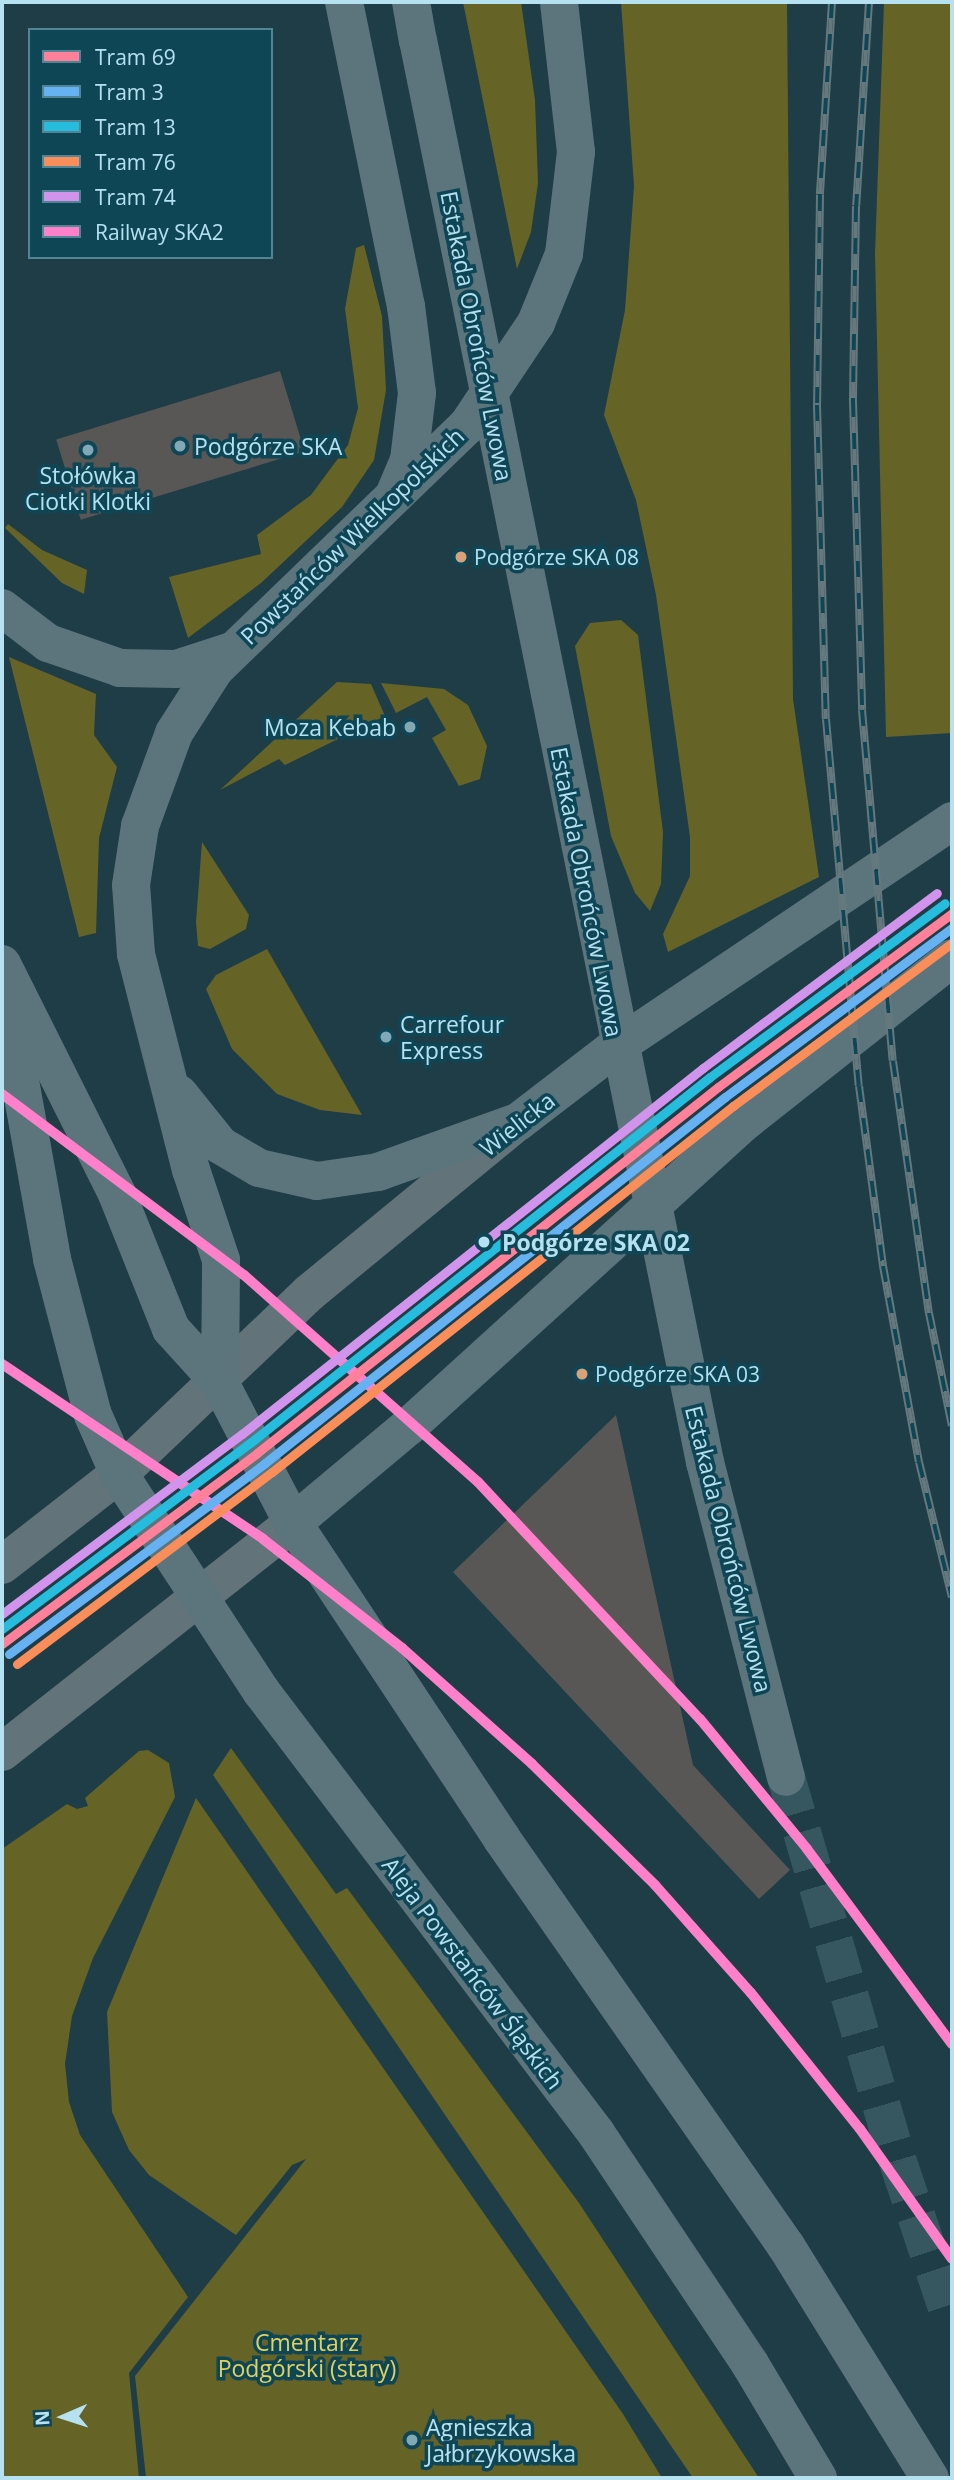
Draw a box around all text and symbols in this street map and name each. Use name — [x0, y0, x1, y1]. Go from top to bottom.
legend — [28, 28, 273, 259]
text: Tram 69 — [95, 43, 176, 71]
text: Tram 3 — [95, 78, 164, 106]
text: Tram 13 — [95, 113, 176, 141]
text: Tram 76 — [95, 148, 176, 176]
text: Tram 74 — [95, 183, 176, 211]
street label: Estakada Obrońców Lwowa — [435, 189, 519, 483]
text: Railway SKA2 — [95, 218, 224, 246]
street label: Powstańców Wielkopolskich — [235, 422, 469, 650]
place label: Podgórze SKA — [194, 432, 342, 460]
marker: Podgórze SKA — [172, 438, 188, 454]
marker: Stołówka Ciotki Klotki — [80, 442, 96, 458]
place label: Stołówka Ciotki Klotki — [25, 461, 151, 515]
place label: Podgórze SKA 08 — [474, 544, 639, 570]
marker: Podgórze SKA 08 — [454, 550, 468, 564]
place label: Moza Kebab — [264, 713, 396, 741]
marker: Moza Kebab — [402, 719, 418, 735]
street label: Estakada Obrońców Lwowa — [545, 745, 629, 1039]
place label: Carrefour Express — [400, 1010, 504, 1064]
marker: Carrefour Express — [378, 1029, 394, 1045]
street label: Wielicka — [474, 1086, 560, 1162]
place label: Podgórze SKA 02 — [502, 1228, 690, 1256]
marker: Podgórze SKA 02 — [473, 1231, 495, 1253]
place label: Podgórze SKA 03 — [595, 1361, 760, 1387]
marker: Podgórze SKA 03 — [575, 1367, 589, 1381]
street label: Estakada Obrońców Lwowa — [680, 1403, 778, 1695]
street label: Aleja Powstańców Śląskich — [377, 1852, 569, 2094]
park label: Cmentarz Podgórski (stary) — [218, 2328, 396, 2382]
north arrow — [28, 2382, 98, 2452]
text: N — [29, 2410, 55, 2427]
place label: Agnieszka Jałbrzykowska — [426, 2413, 576, 2467]
marker: Agnieszka Jałbrzykowska — [404, 2432, 420, 2448]

